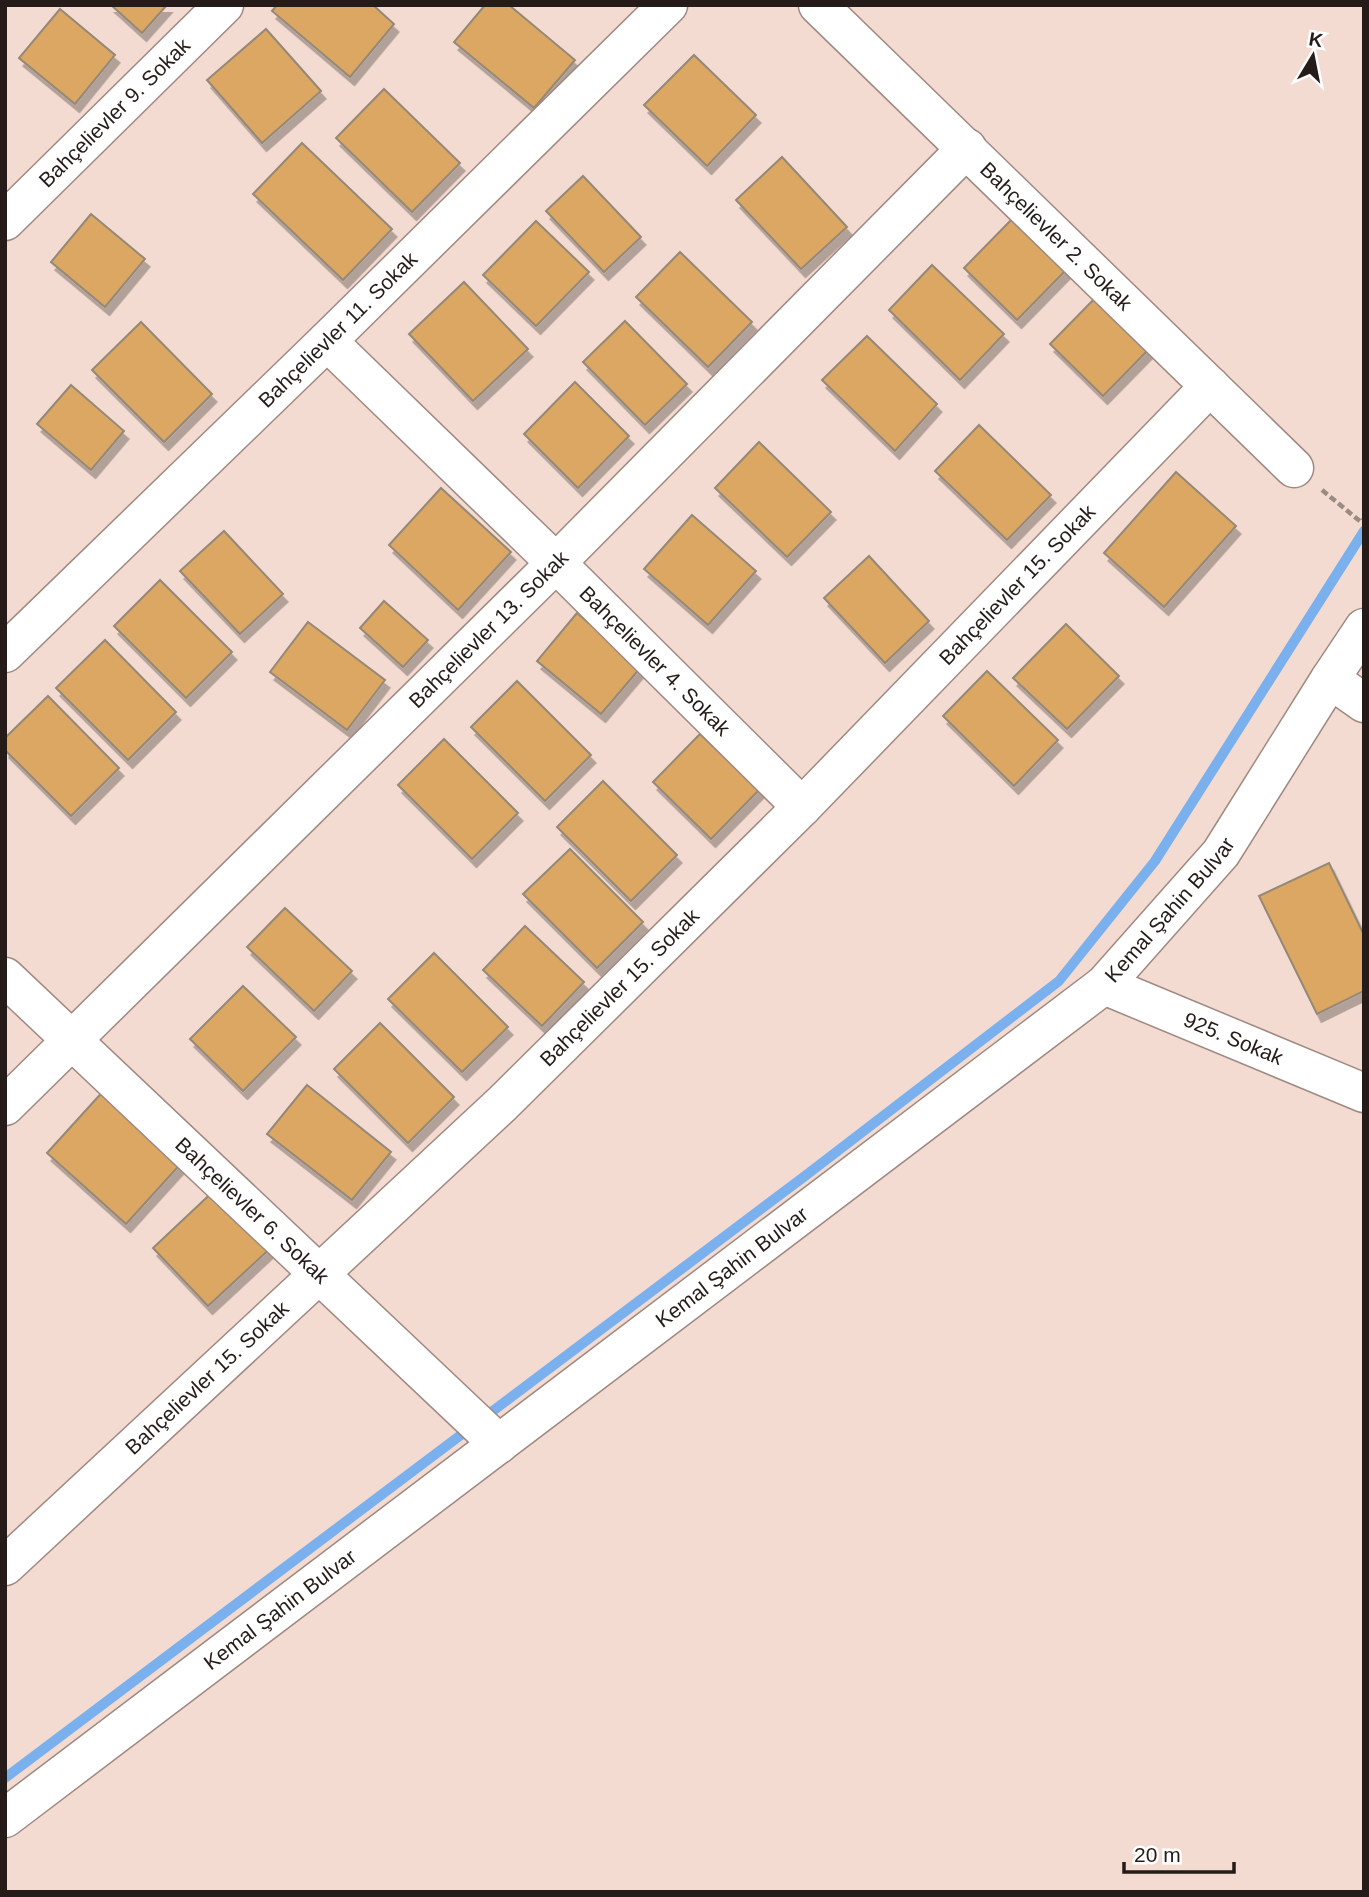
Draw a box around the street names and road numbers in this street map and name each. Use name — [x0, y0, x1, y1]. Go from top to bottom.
street label: Bahçelievler 9. Sokak — [34, 33, 195, 192]
street label: Bahçelievler 2. Sokak — [976, 157, 1137, 315]
street label: Bahçelievler 11. Sokak — [254, 247, 422, 412]
street label: Bahçelievler 15. Sokak — [934, 499, 1100, 669]
street label: Bahçelievler 13. Sokak — [404, 545, 573, 712]
street label: Bahçelievler 4. Sokak — [575, 581, 735, 740]
street label: Kemal Şahin Bulvar — [1100, 833, 1239, 987]
street label: Bahçelievler 15. Sokak — [535, 904, 704, 1071]
street label: 925. Sokak — [1181, 1007, 1287, 1069]
street label: Bahçelievler 6. Sokak — [171, 1132, 334, 1288]
street label: Kemal Şahin Bulvar — [651, 1202, 812, 1332]
street label: Bahçelievler 15. Sokak — [121, 1296, 293, 1459]
street label: Kemal Şahin Bulvar — [199, 1544, 360, 1674]

